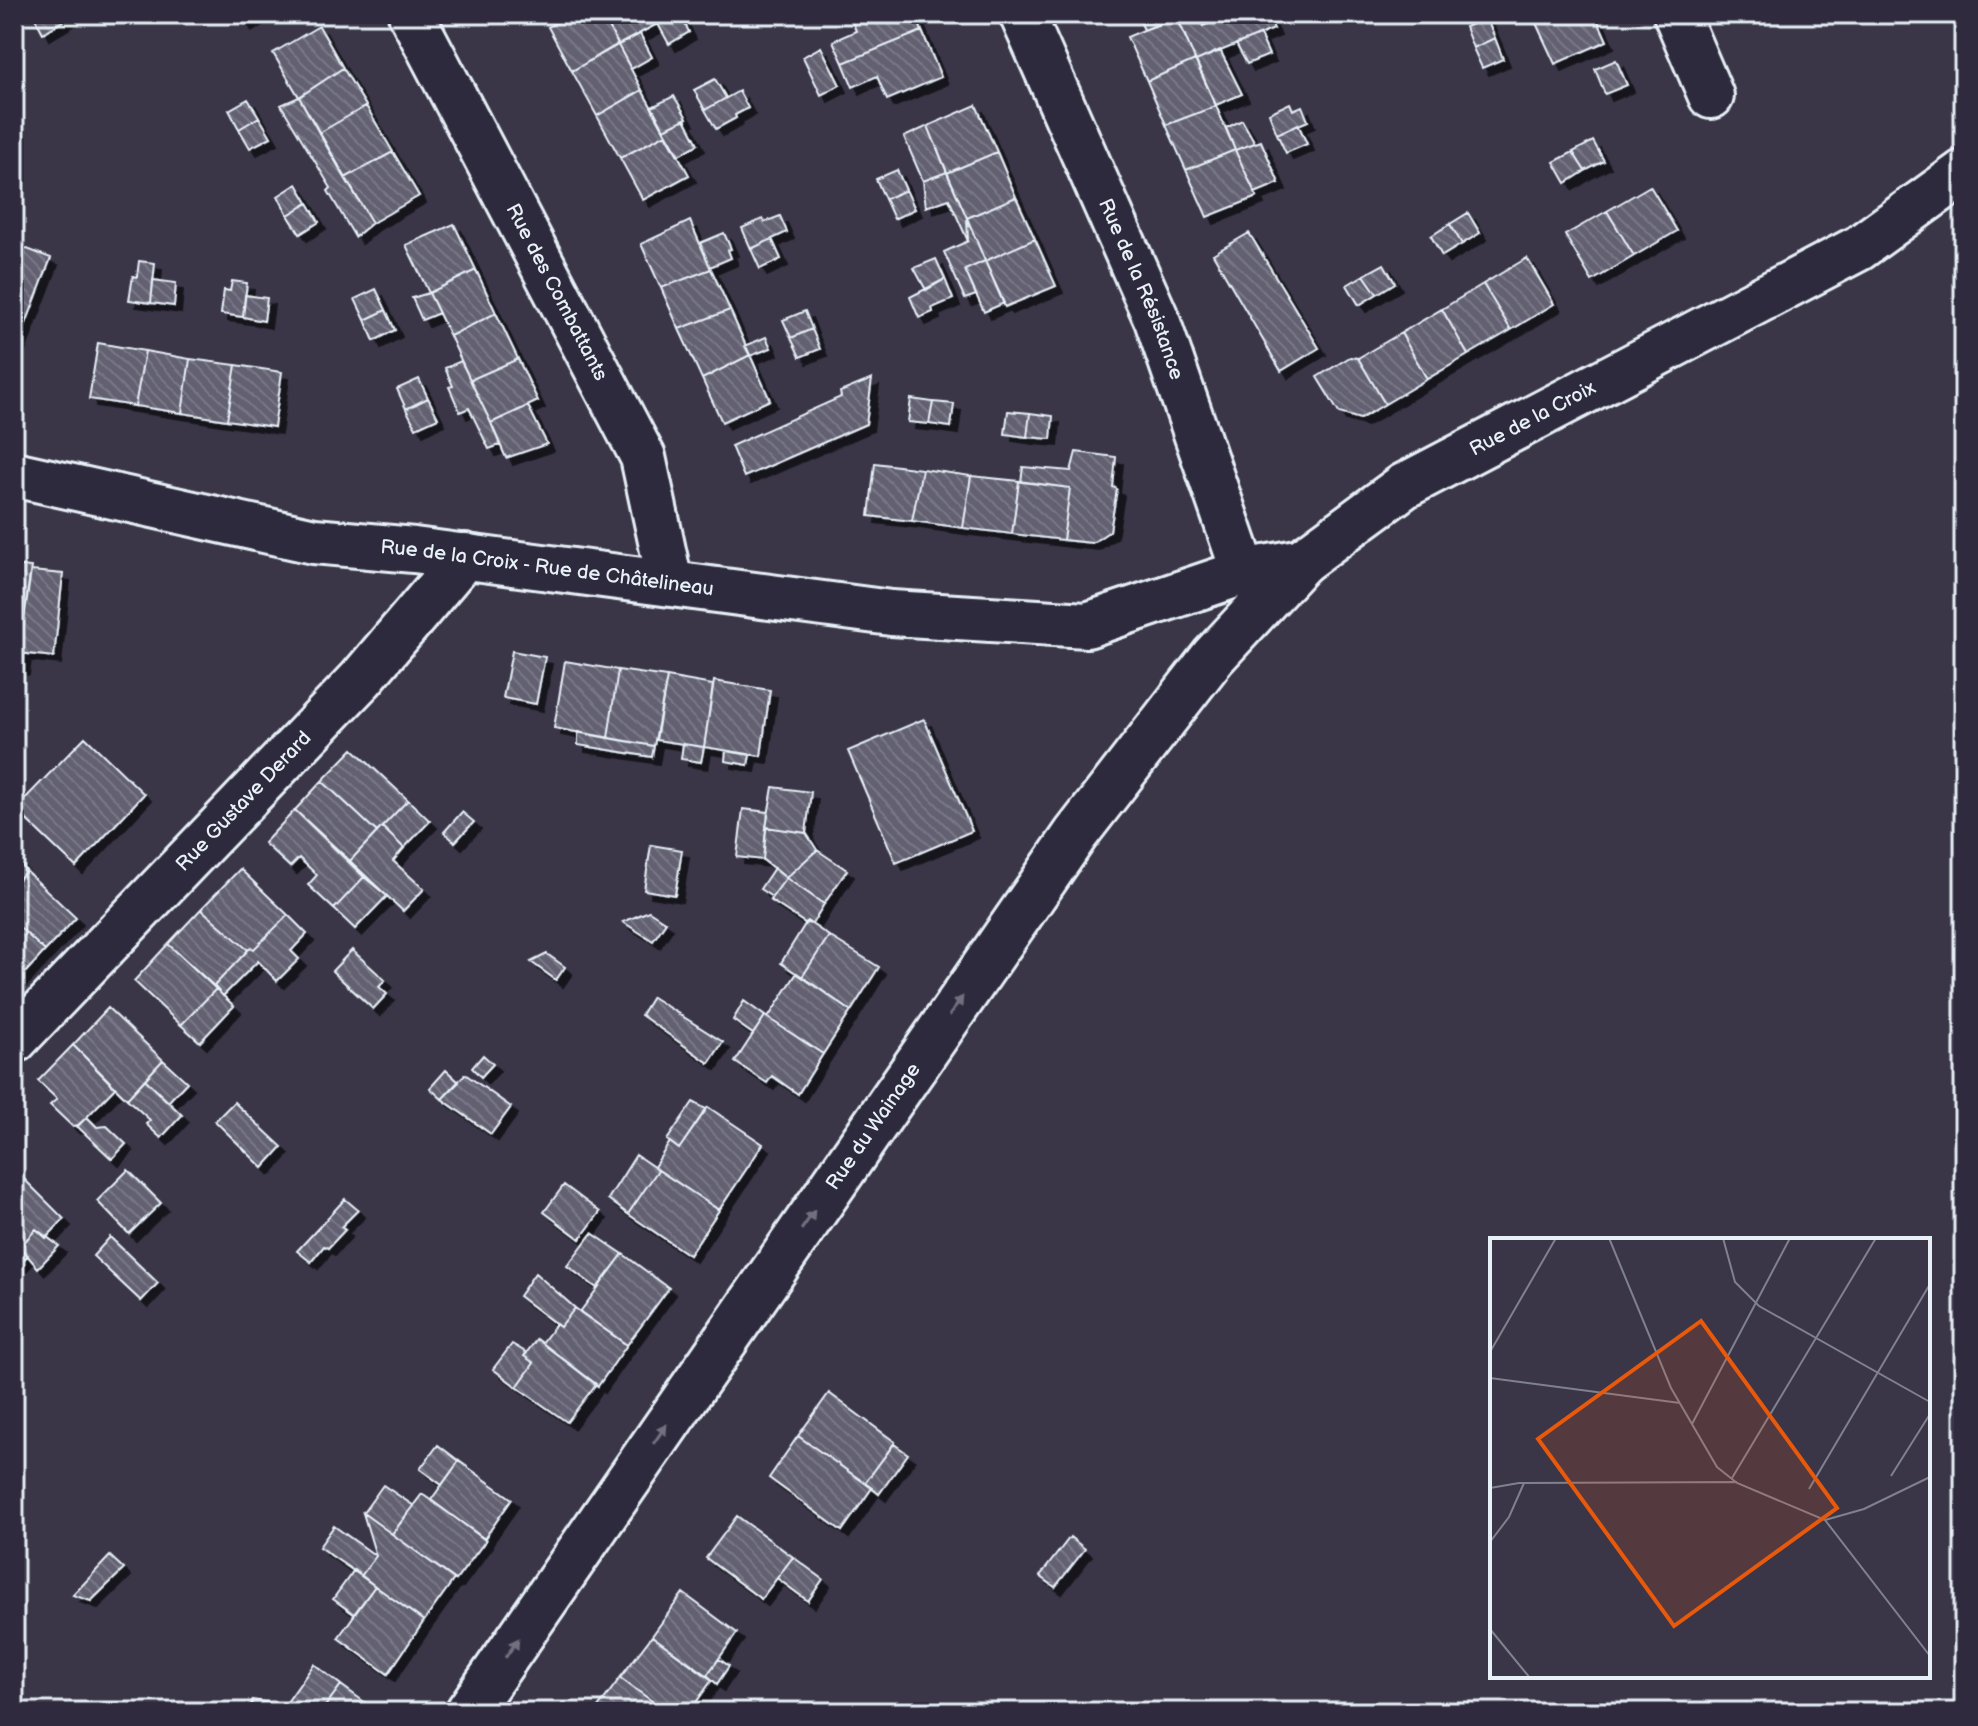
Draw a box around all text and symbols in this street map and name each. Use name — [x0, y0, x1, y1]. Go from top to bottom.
street label: Rue de la Résistance — [1093, 195, 1189, 383]
street label: Rue des Combattants — [500, 200, 613, 385]
street label: Rue de la Croix — [1466, 376, 1600, 461]
street label: Rue de la Croix - Rue de Châtelineau — [379, 535, 715, 601]
street label: Rue Gustave Derard — [171, 726, 316, 876]
one-way arrow — [948, 996, 963, 1017]
street label: Rue du Wainage — [821, 1058, 926, 1195]
one-way arrow — [800, 1209, 815, 1230]
inset map — [1490, 1238, 1930, 1678]
one-way arrow — [652, 1423, 667, 1444]
one-way arrow — [504, 1637, 519, 1658]

